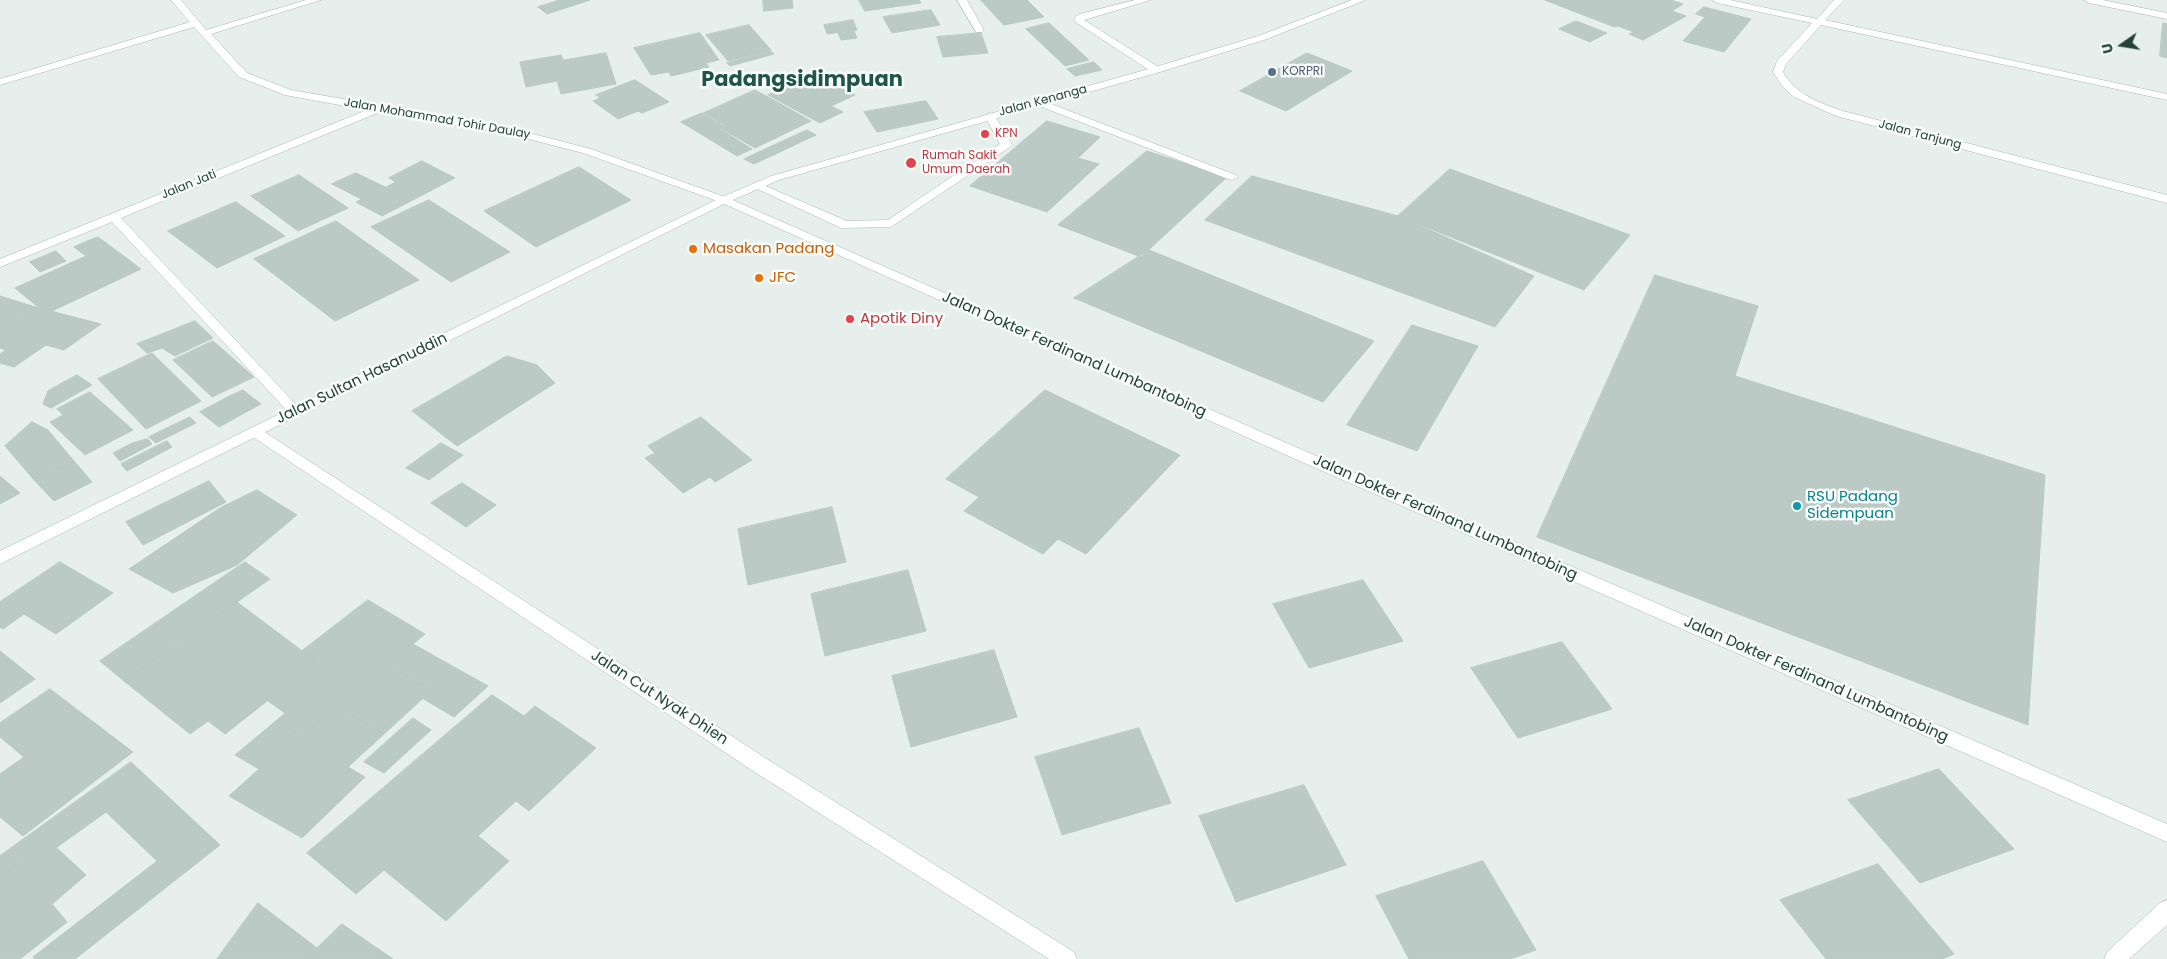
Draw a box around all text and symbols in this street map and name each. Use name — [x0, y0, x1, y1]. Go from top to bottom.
north arrow — [2097, 20, 2147, 70]
text: U — [2097, 41, 2118, 55]
place label: KORPRI — [1282, 65, 1323, 79]
marker: KORPRI — [1266, 66, 1278, 78]
district label: Padangsidimpuan — [701, 68, 903, 94]
street label: Jalan Kenanga — [997, 82, 1089, 120]
street label: Jalan Mohammad Tohir Daulay — [343, 96, 531, 142]
street label: Jalan Tanjung — [1877, 117, 1963, 153]
place label: KPN — [995, 127, 1018, 141]
marker: KPN — [979, 128, 991, 140]
place label: Rumah Sakit Umum Daerah — [922, 149, 1010, 177]
marker: Rumah Sakit Umum Daerah — [904, 156, 918, 170]
street label: Jalan Jati — [159, 167, 219, 203]
place label: Masakan Padang — [703, 240, 834, 258]
marker: Masakan Padang — [687, 243, 699, 255]
place label: JFC — [769, 269, 796, 287]
marker: JFC — [753, 272, 765, 284]
street label: Jalan Dokter Ferdinand Lumbantobing — [939, 288, 1209, 422]
place label: Apotik Diny — [860, 310, 943, 328]
marker: Apotik Diny — [844, 313, 856, 325]
street label: Jalan Sultan Hasanuddin — [274, 330, 450, 428]
street label: Jalan Dokter Ferdinand Lumbantobing — [1310, 451, 1580, 585]
place label: RSU Padang Sidempuan — [1807, 488, 1898, 523]
marker: RSU Padang Sidempuan — [1791, 500, 1803, 512]
street label: Jalan Dokter Ferdinand Lumbantobing — [1681, 613, 1951, 747]
street label: Jalan Cut Nyak Dhien — [587, 647, 731, 749]

